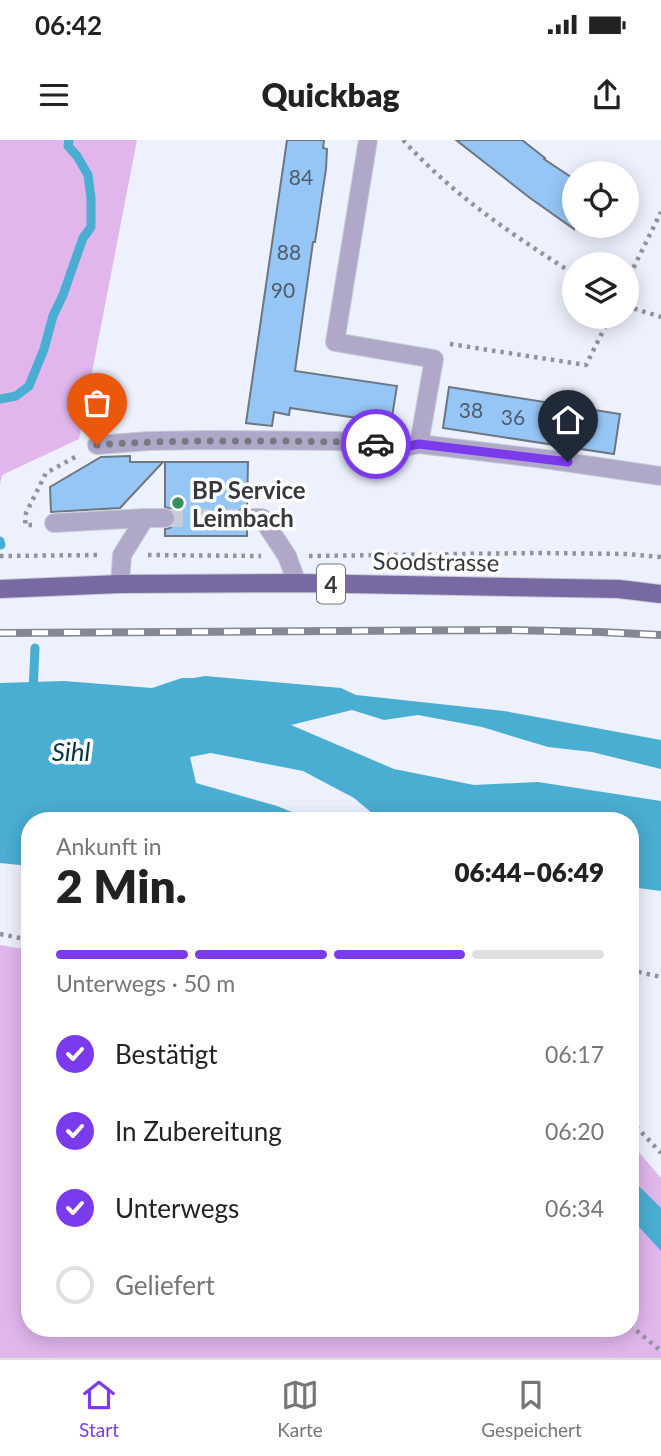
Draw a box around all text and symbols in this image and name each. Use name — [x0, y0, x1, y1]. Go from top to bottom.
text: 06:42 — [35, 9, 102, 41]
text: Quickbag — [261, 75, 400, 114]
icon: menu — [35, 76, 73, 114]
icon: share — [588, 76, 626, 114]
map controls — [562, 161, 639, 329]
button: locate — [562, 161, 639, 238]
house number: 84 — [289, 164, 313, 189]
house number: 88 — [277, 239, 301, 264]
button: layers — [562, 252, 639, 329]
house number: 90 — [271, 277, 295, 302]
pin — [67, 373, 127, 445]
icon: bag — [78, 384, 116, 422]
pin — [538, 390, 598, 462]
house number: 38 — [459, 397, 483, 422]
icon: home — [549, 401, 587, 439]
house number: 36 — [501, 404, 525, 429]
courier — [341, 409, 411, 479]
icon: car — [357, 425, 395, 463]
place label: BP Service Leimbach — [192, 475, 306, 532]
marker: BP Service Leimbach — [170, 495, 186, 511]
street label: Soodstrasse — [372, 545, 500, 577]
road number: 4 — [317, 564, 345, 604]
water label: Sihl — [52, 735, 90, 767]
text: Ankunft in — [56, 832, 162, 860]
text: 06:44–06:49 — [454, 856, 604, 888]
text: 2 Min. — [56, 858, 187, 913]
text: Unterwegs · 50 m — [56, 969, 235, 997]
icon: check — [56, 1035, 94, 1073]
text: Bestätigt — [115, 1038, 218, 1070]
text: 06:17 — [545, 1040, 604, 1068]
icon: check — [56, 1112, 94, 1150]
text: In Zubereitung — [115, 1115, 282, 1147]
text: 06:20 — [545, 1117, 604, 1145]
icon: check — [56, 1189, 94, 1227]
text: Unterwegs — [115, 1192, 239, 1224]
text: 06:34 — [545, 1194, 604, 1222]
text: Geliefert — [115, 1269, 215, 1301]
tab: Start — [79, 1376, 119, 1441]
tab: Karte — [277, 1376, 323, 1441]
tab: Gespeichert — [481, 1376, 582, 1441]

